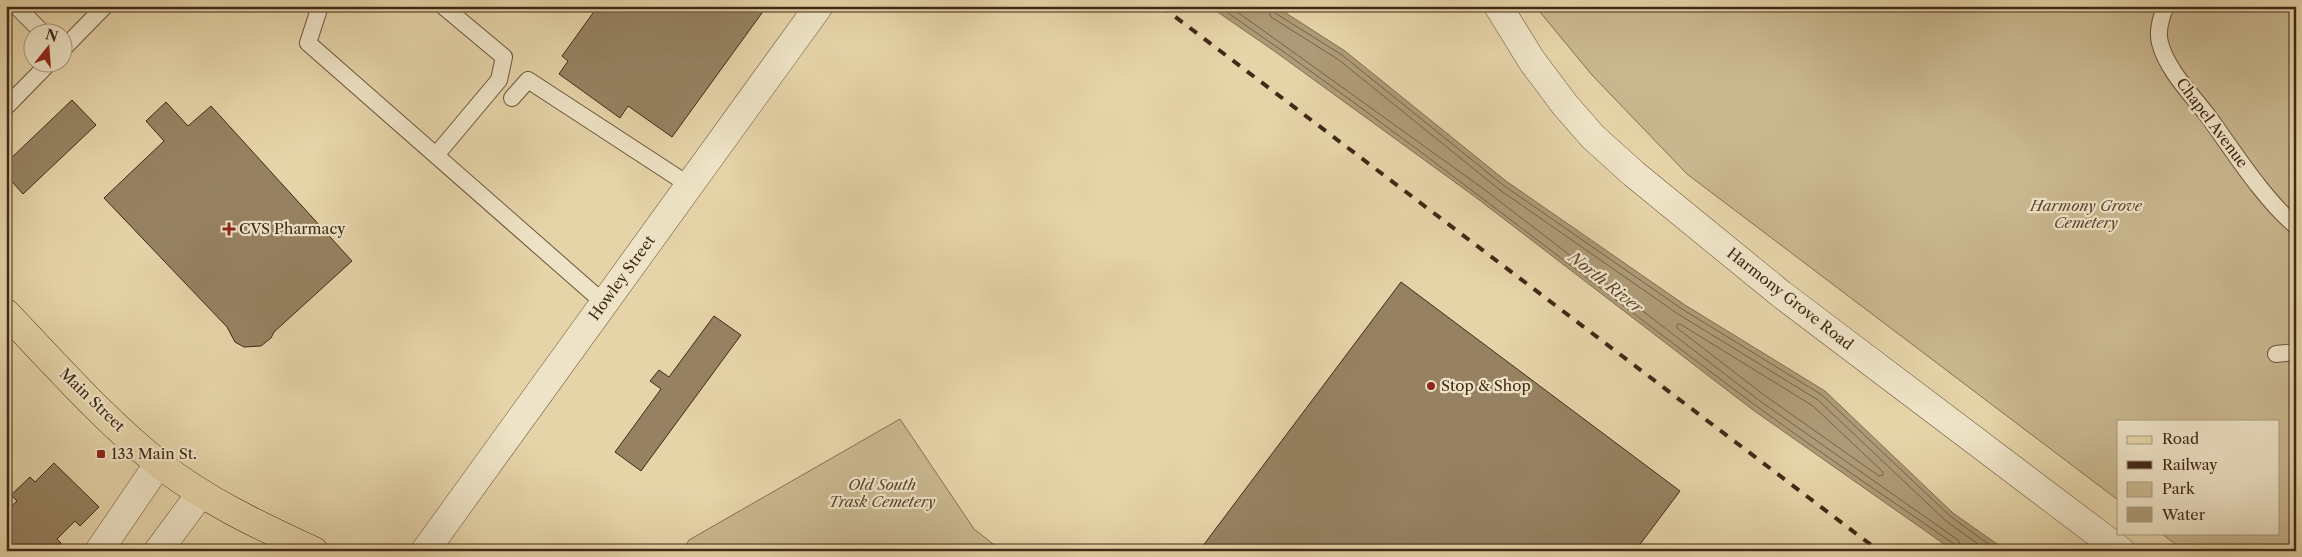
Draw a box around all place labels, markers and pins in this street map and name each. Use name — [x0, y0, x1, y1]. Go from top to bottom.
place label: CVS Pharmacy — [239, 219, 346, 238]
marker: CVS Pharmacy — [223, 223, 235, 235]
place label: Stop & Shop — [1441, 376, 1531, 395]
marker: Stop & Shop — [1425, 380, 1437, 392]
place label: 133 Main St. — [111, 444, 197, 463]
marker: 133 Main St. — [95, 448, 107, 460]

